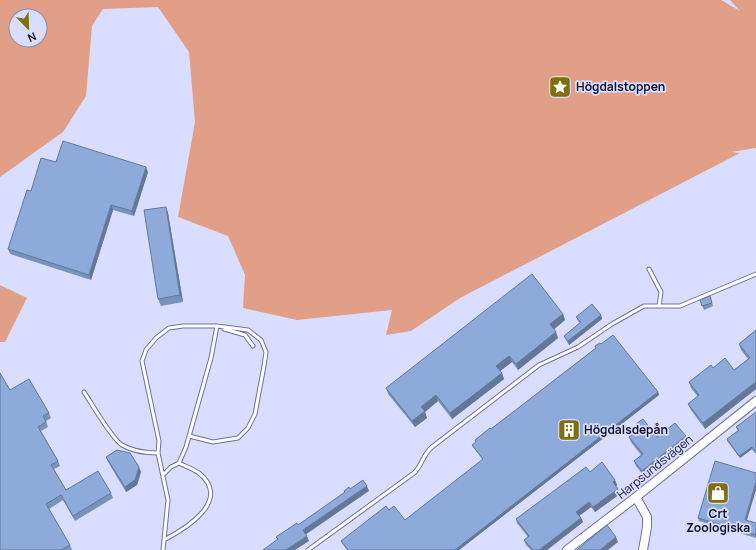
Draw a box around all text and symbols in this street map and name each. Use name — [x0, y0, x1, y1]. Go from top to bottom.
north arrow — [8, 8, 48, 48]
text: N — [25, 29, 39, 46]
place icon: Högdalstoppen — [547, 74, 573, 100]
place label: Högdalstoppen — [576, 78, 665, 95]
building icon: Högdalsdepån — [556, 417, 582, 443]
place label: Högdalsdepån — [584, 421, 668, 438]
street label: Harpsundsvägen — [613, 431, 696, 503]
shop icon: Crt Zoologiska — [705, 480, 731, 506]
place label: Crt Zoologiska — [686, 505, 750, 536]

